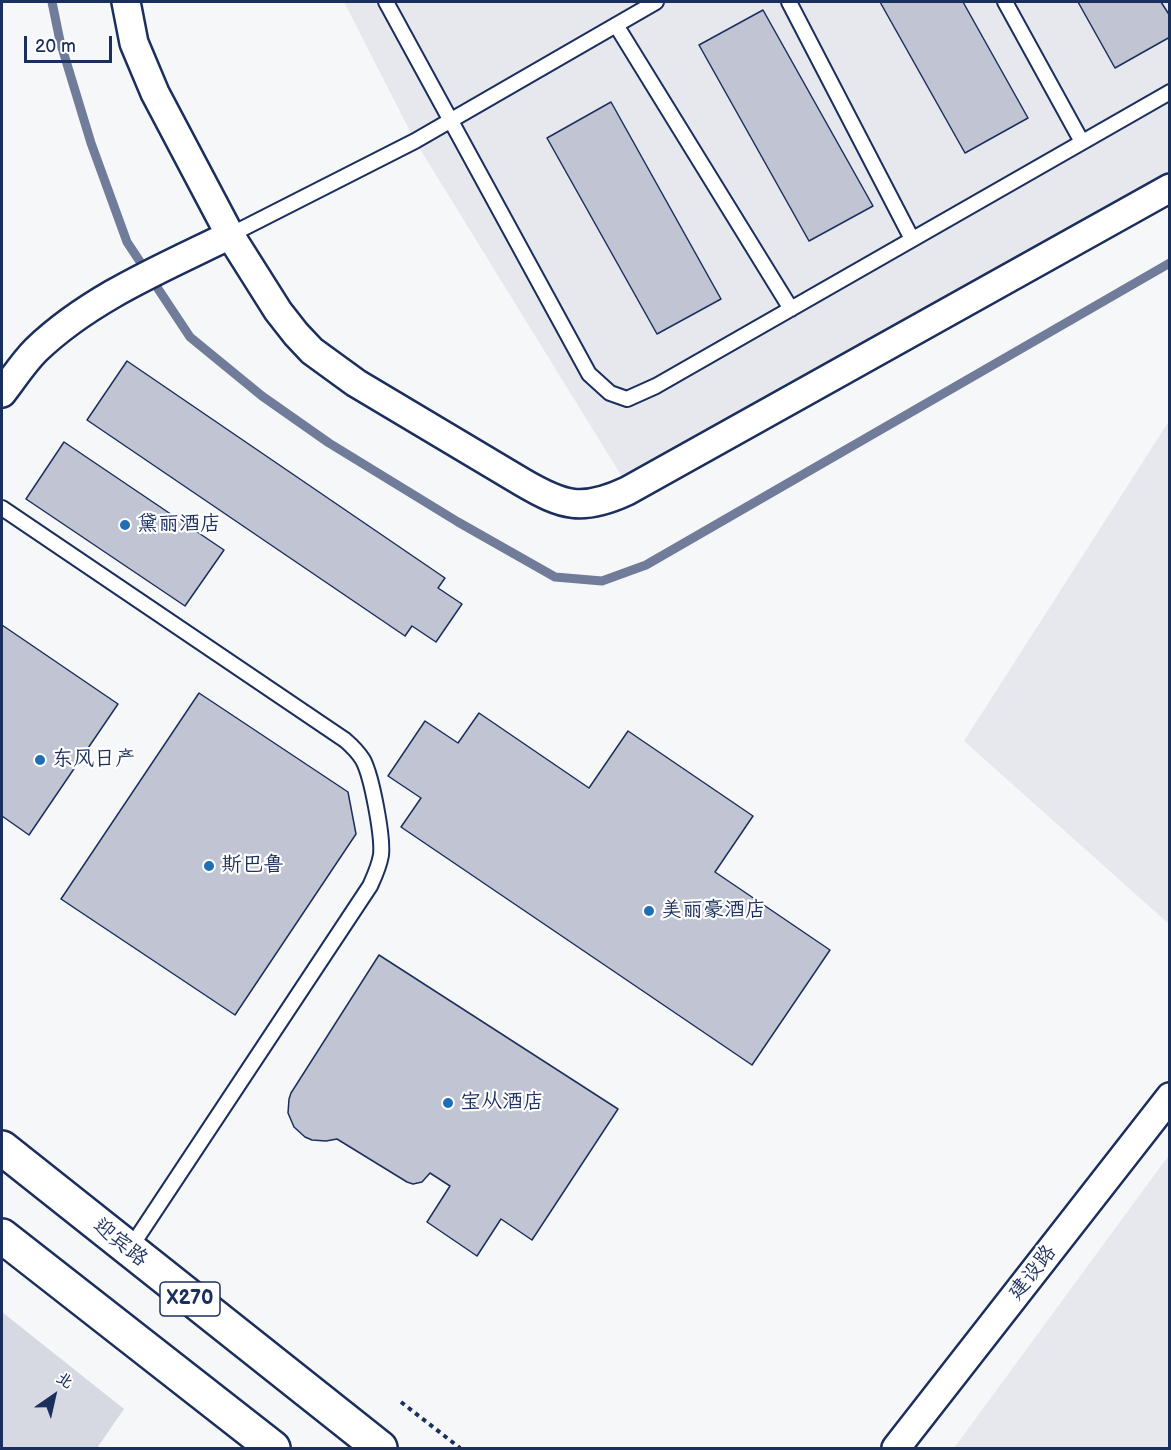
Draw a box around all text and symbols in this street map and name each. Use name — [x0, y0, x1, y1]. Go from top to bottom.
scale bar — [27, 24, 116, 62]
text: 20 m — [35, 36, 76, 57]
place label: 黛丽酒店 — [137, 512, 221, 538]
marker: 黛丽酒店 — [118, 518, 132, 532]
place label: 东风日产 — [52, 747, 136, 773]
marker: 东风日产 — [33, 753, 47, 767]
place label: 斯巴鲁 — [221, 853, 284, 879]
marker: 斯巴鲁 — [202, 859, 216, 873]
place label: 美丽豪酒店 — [661, 898, 766, 924]
marker: 美丽豪酒店 — [642, 904, 656, 918]
place label: 宝从酒店 — [460, 1090, 544, 1116]
marker: 宝从酒店 — [441, 1096, 455, 1110]
street label: 迎宾路 — [88, 1213, 152, 1273]
street label: 建设路 — [1004, 1240, 1062, 1306]
road number: X270 — [160, 1282, 220, 1316]
north arrow — [24, 1366, 84, 1426]
text: 北 — [52, 1368, 76, 1393]

